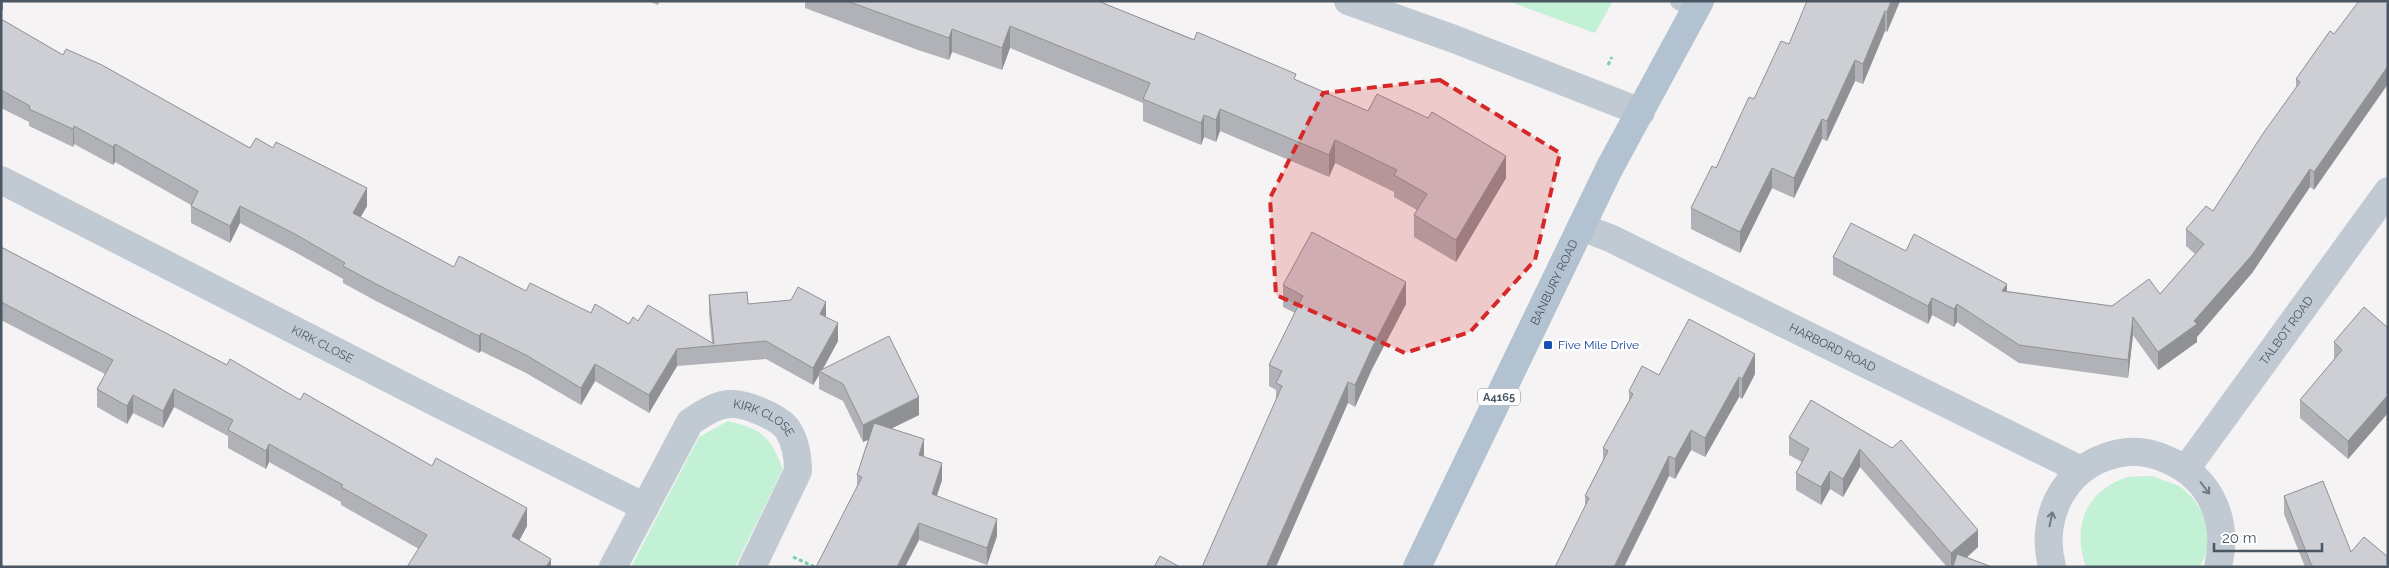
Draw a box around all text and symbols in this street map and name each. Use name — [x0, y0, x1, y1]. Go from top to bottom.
street label: BANBURY ROAD — [1528, 237, 1581, 328]
street label: TALBOT ROAD — [2257, 293, 2316, 368]
street label: HARBORD ROAD — [1787, 320, 1878, 375]
street label: KIRK CLOSE — [289, 323, 356, 366]
place label: Five Mile Drive — [1558, 338, 1639, 352]
marker: Five Mile Drive — [1542, 339, 1554, 351]
road number: A4165 — [1478, 388, 1520, 406]
street label: KIRK CLOSE — [732, 397, 797, 439]
one-way arrow — [2200, 481, 2210, 495]
one-way arrow — [2047, 511, 2056, 527]
scale bar — [2214, 520, 2322, 552]
text: 20 m — [2222, 529, 2257, 547]

